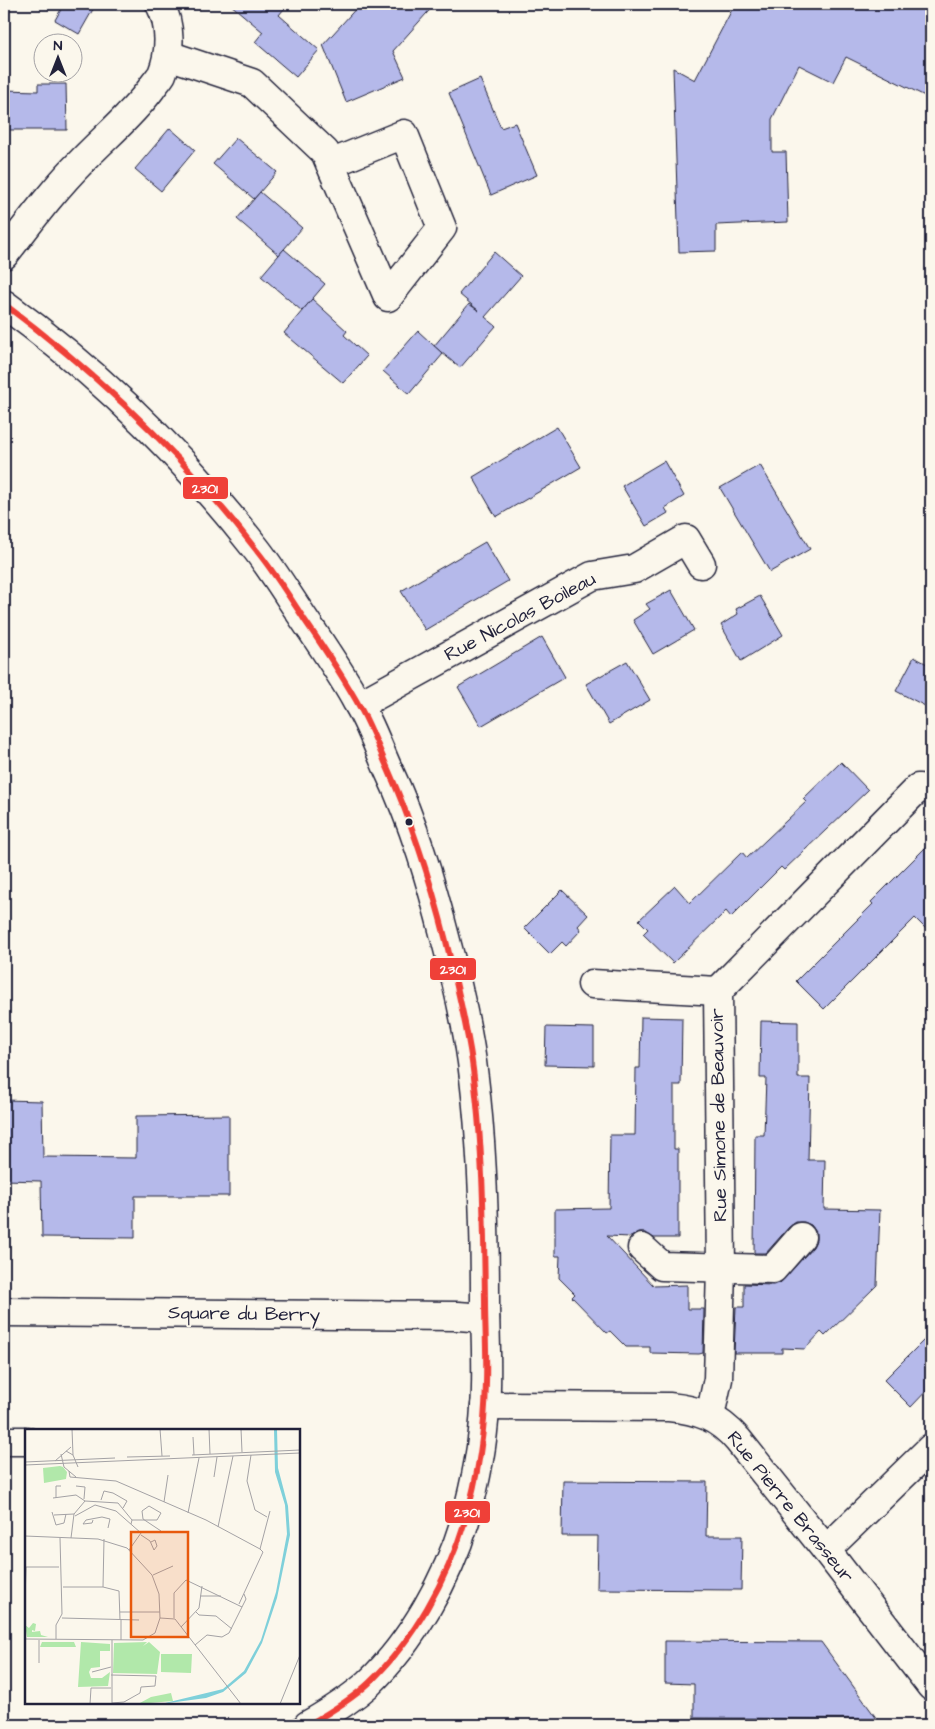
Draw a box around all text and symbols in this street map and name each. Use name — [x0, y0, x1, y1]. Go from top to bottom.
north arrow — [32, 32, 82, 82]
text: N — [54, 36, 63, 56]
line badge: 2301 — [182, 476, 229, 500]
text: 2301 — [191, 479, 218, 499]
street label: Rue Nicolas Boileau — [439, 565, 601, 668]
unlabelled marker — [404, 817, 414, 827]
line badge: 2301 — [429, 957, 477, 981]
text: 2301 — [439, 960, 466, 980]
street label: Rue Simone de Beauvoir — [704, 1007, 734, 1222]
street label: Square du Berry — [168, 1299, 321, 1330]
street label: Rue Pierre Brasseur — [720, 1425, 860, 1589]
inset map — [25, 1429, 300, 1704]
line badge: 2301 — [444, 1500, 491, 1524]
text: 2301 — [453, 1503, 480, 1523]

